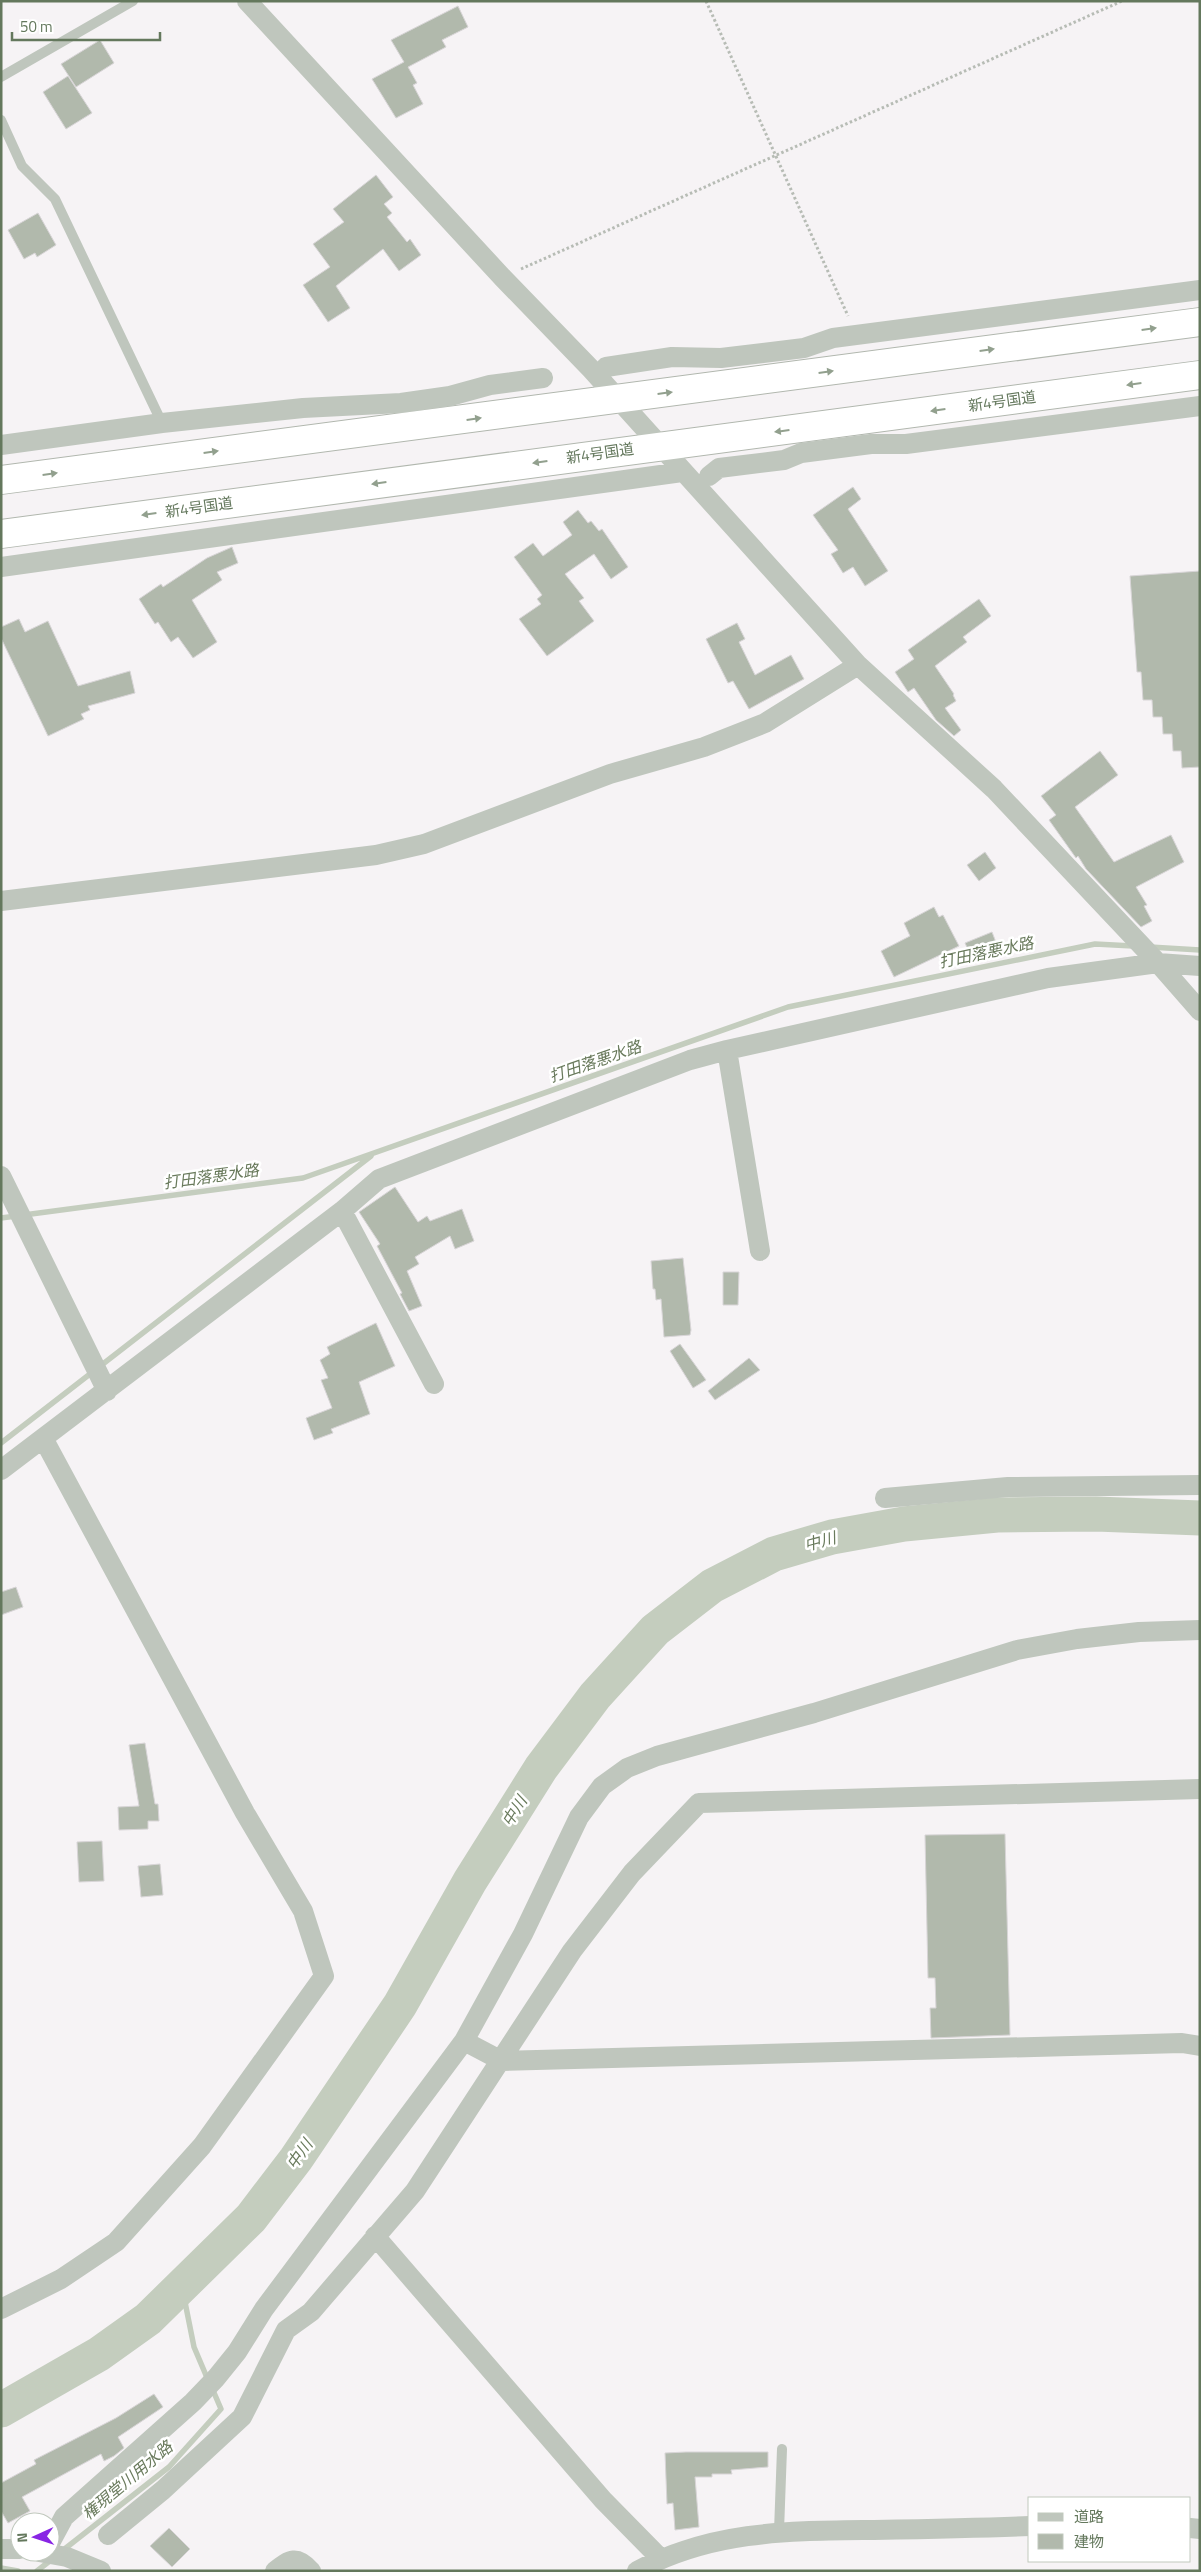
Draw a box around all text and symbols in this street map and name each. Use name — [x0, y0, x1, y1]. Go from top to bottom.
scale bar — [12, 10, 160, 42]
text: 50 m — [20, 15, 53, 38]
one-way arrow — [1141, 325, 1157, 333]
one-way arrow — [980, 346, 996, 354]
one-way arrow — [819, 368, 835, 376]
one-way arrow — [1126, 380, 1142, 388]
street label: 新4号国道 — [967, 385, 1037, 417]
one-way arrow — [658, 389, 674, 397]
one-way arrow — [930, 406, 946, 414]
one-way arrow — [466, 415, 482, 423]
one-way arrow — [773, 427, 789, 435]
street label: 新4号国道 — [565, 437, 635, 469]
one-way arrow — [203, 448, 219, 456]
one-way arrow — [532, 458, 548, 466]
one-way arrow — [42, 470, 58, 478]
one-way arrow — [371, 479, 387, 487]
street label: 新4号国道 — [164, 491, 234, 523]
one-way arrow — [140, 510, 156, 518]
water label: 打田落悪水路 — [937, 930, 1037, 974]
water label: 打田落悪水路 — [546, 1033, 646, 1088]
water label: 打田落悪水路 — [162, 1157, 262, 1195]
water label: 中川 — [801, 1525, 840, 1557]
water label: 中川 — [495, 1789, 534, 1831]
water label: 中川 — [280, 2132, 319, 2174]
water label: 権現堂川用水路 — [76, 2434, 179, 2525]
legend — [1028, 2497, 1191, 2562]
text: 道路 — [1074, 2505, 1104, 2528]
north arrow — [10, 2512, 60, 2562]
text: 建物 — [1074, 2530, 1104, 2553]
text: N — [11, 2532, 32, 2543]

